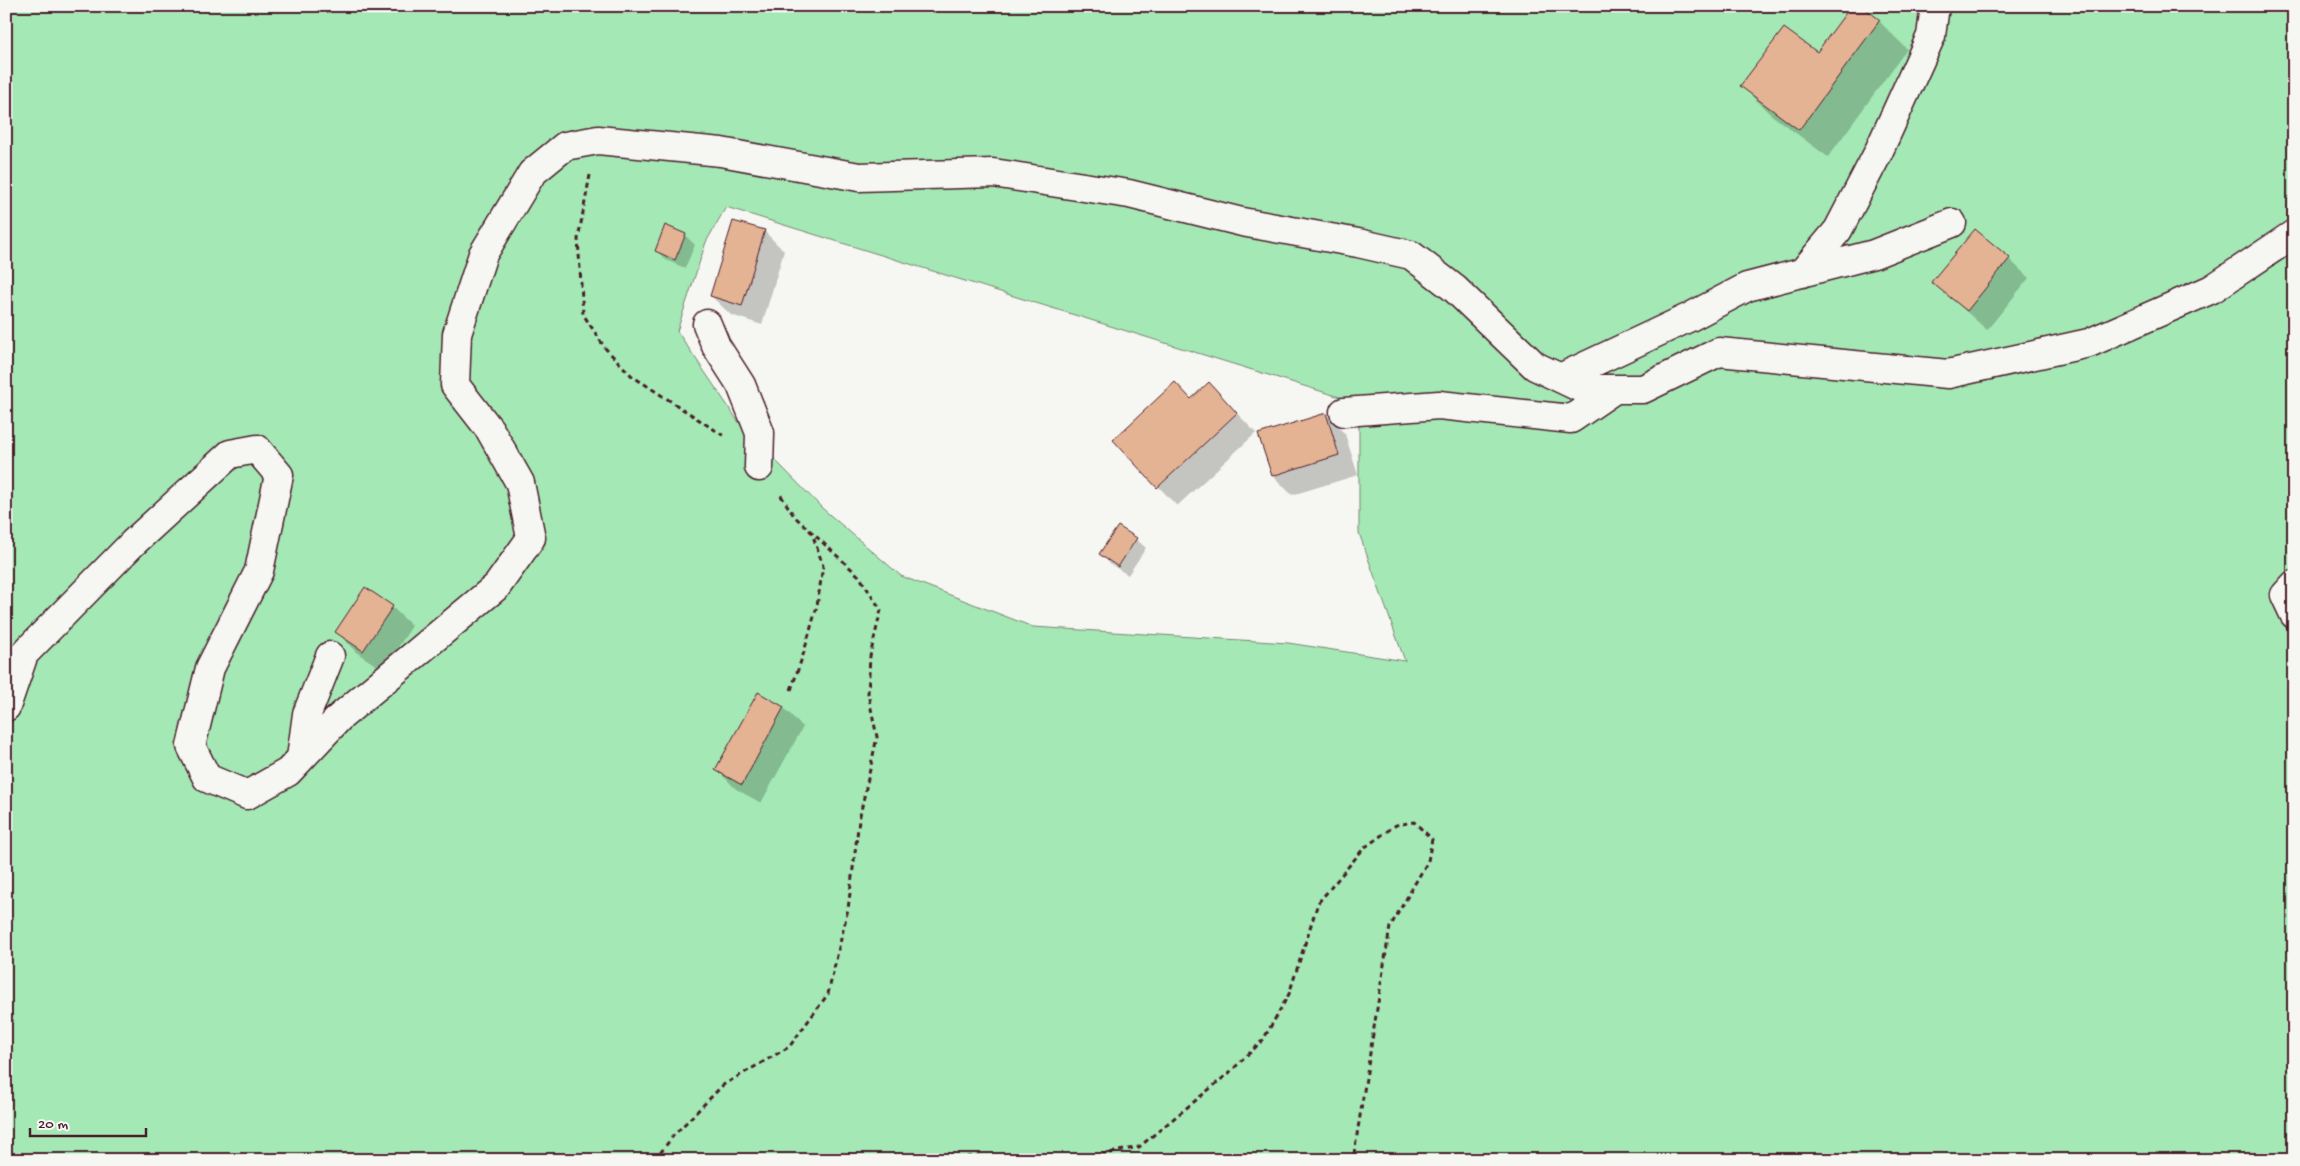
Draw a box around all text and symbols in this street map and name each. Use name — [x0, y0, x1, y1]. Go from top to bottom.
scale bar — [30, 1106, 146, 1138]
text: 20 m — [38, 1116, 68, 1134]

